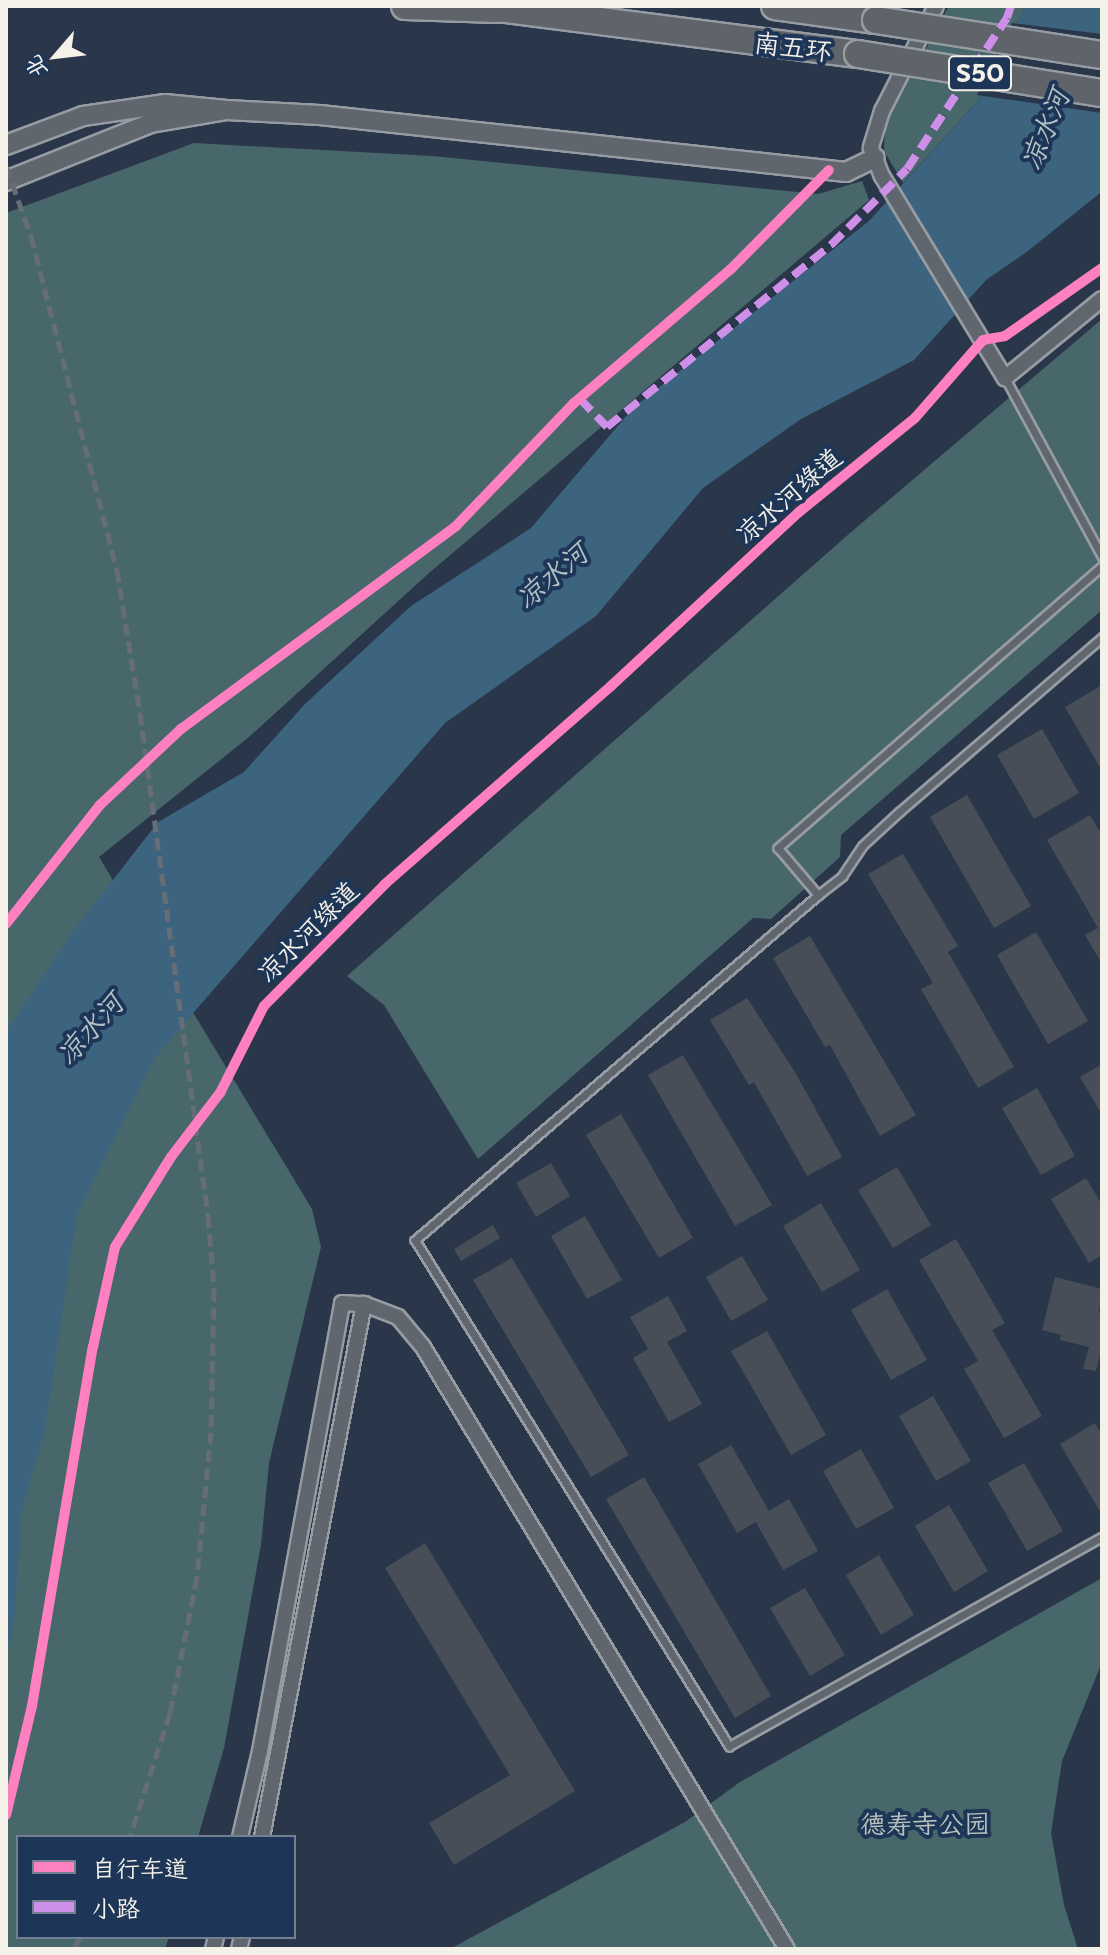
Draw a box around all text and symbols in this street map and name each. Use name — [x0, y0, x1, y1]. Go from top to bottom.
north arrow — [16, 16, 96, 96]
street label: 南五环 — [752, 26, 834, 66]
text: 北 — [15, 50, 54, 85]
road number: S50 — [948, 53, 1012, 93]
water label: 凉水河 — [1013, 84, 1075, 174]
street label: 凉水河绿道 — [729, 441, 847, 549]
water label: 凉水河 — [508, 535, 594, 615]
street label: 凉水河绿道 — [250, 874, 364, 988]
water label: 凉水河 — [48, 986, 130, 1070]
park label: 德寿寺公园 — [860, 1807, 990, 1839]
legend — [16, 1835, 296, 1939]
text: 自行车道 — [92, 1849, 188, 1885]
text: 小路 — [92, 1889, 140, 1925]

